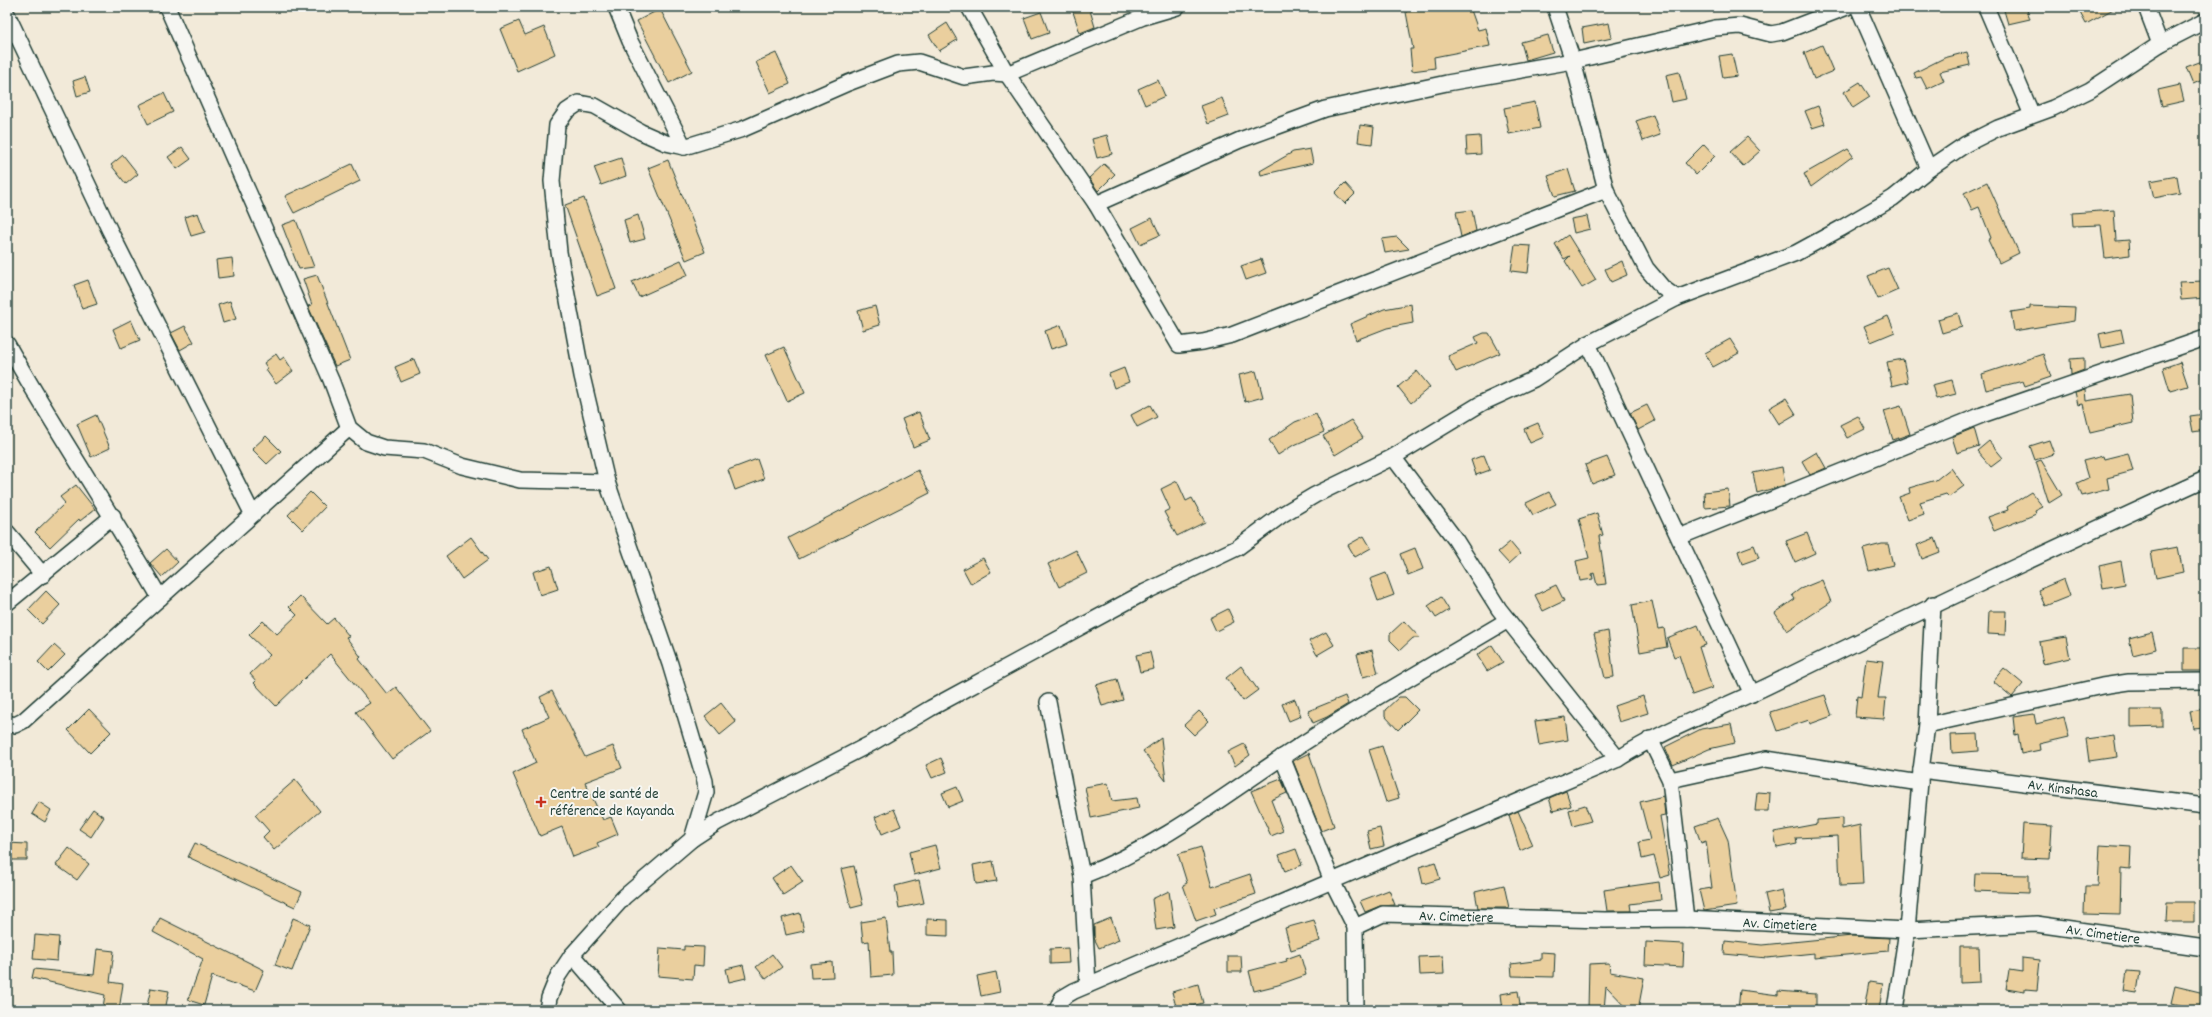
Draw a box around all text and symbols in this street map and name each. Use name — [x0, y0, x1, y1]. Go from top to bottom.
street label: Av. Kinshasa — [2026, 775, 2100, 805]
place label: Centre de santé de référence de Kayanda — [550, 784, 675, 823]
marker: Centre de santé de référence de Kayanda — [535, 796, 547, 808]
street label: Av. Cimetiere — [1418, 906, 1494, 930]
street label: Av. Cimetiere — [1742, 913, 1818, 939]
street label: Av. Cimetiere — [2064, 919, 2142, 952]

